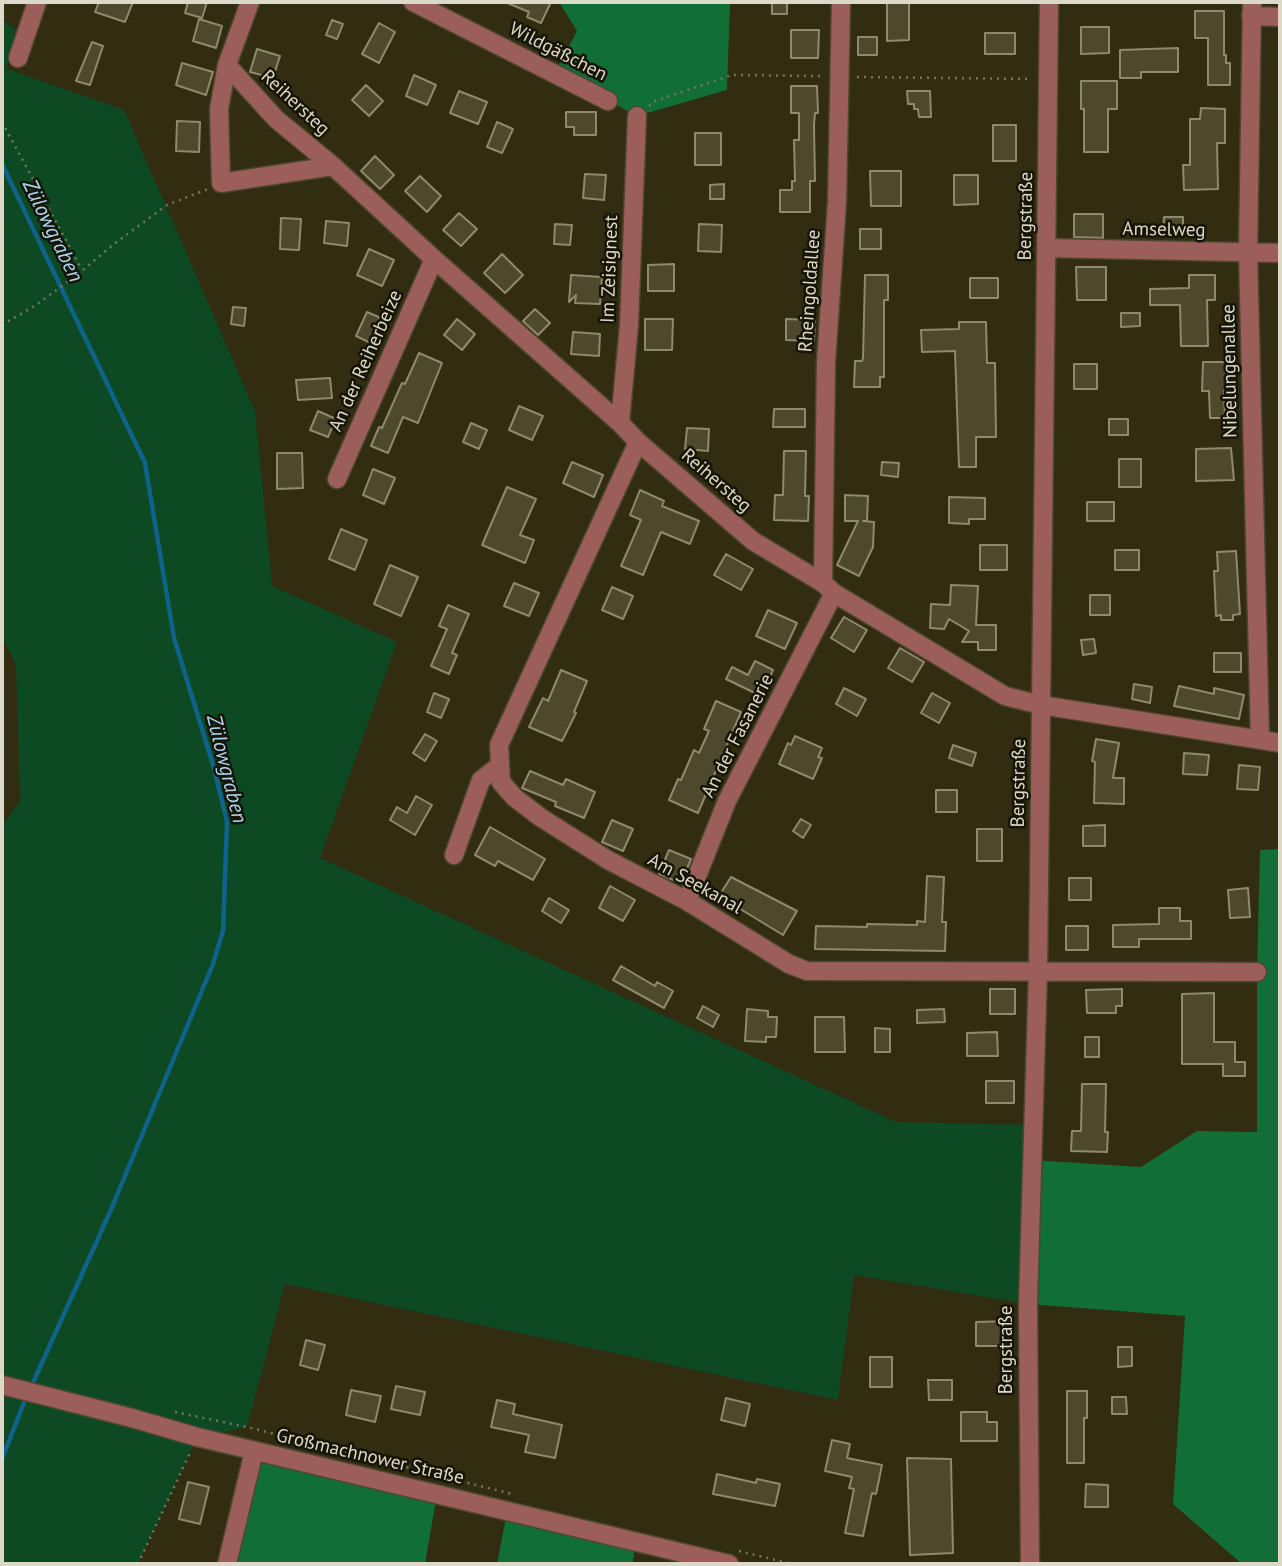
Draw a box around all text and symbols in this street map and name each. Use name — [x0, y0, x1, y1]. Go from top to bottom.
street label: Wildgäßchen — [505, 18, 611, 86]
street label: Reihersteg — [256, 66, 334, 140]
street label: Bergstraße — [1014, 171, 1038, 261]
water label: Zülowgraben — [16, 175, 88, 287]
street label: Im Zeisignest — [597, 215, 623, 323]
street label: Amselweg — [1122, 218, 1206, 242]
street label: Rheingoldallee — [794, 229, 826, 353]
street label: An der Reiherbeize — [325, 287, 407, 435]
street label: Nibelungenallee — [1217, 304, 1243, 438]
street label: Reihersteg — [676, 444, 756, 518]
street label: An der Fasanerie — [697, 670, 779, 802]
water label: Zülowgraben — [200, 712, 252, 826]
street label: Bergstraße — [1007, 738, 1031, 828]
street label: Am Seekanal — [644, 849, 746, 919]
street label: Bergstraße — [996, 1306, 1018, 1394]
street label: Großmachnower Straße — [274, 1424, 466, 1490]

